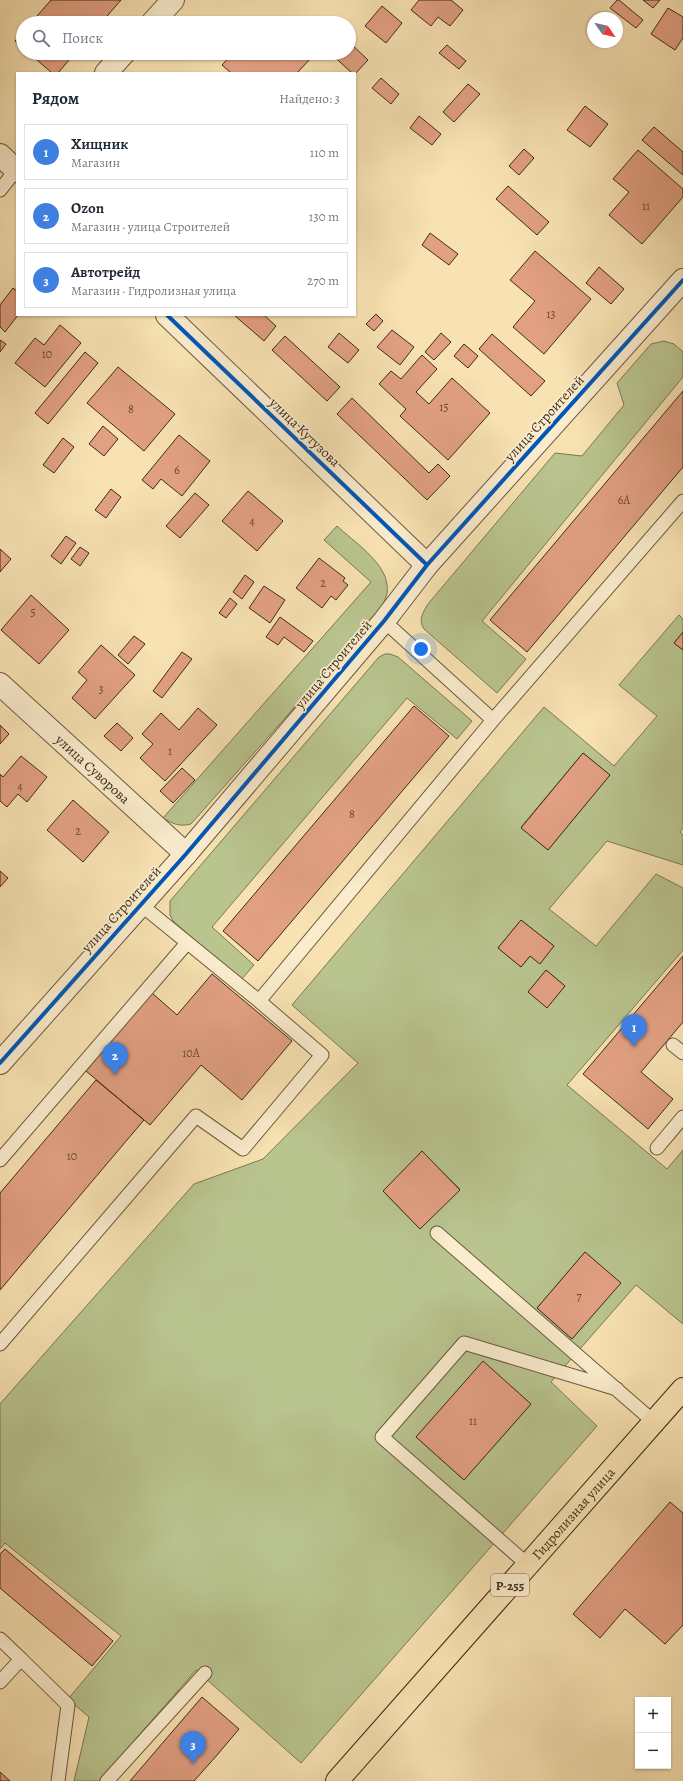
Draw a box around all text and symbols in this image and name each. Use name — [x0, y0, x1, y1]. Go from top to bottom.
north arrow — [587, 12, 623, 48]
search box — [16, 16, 356, 60]
icon: search — [30, 27, 52, 49]
text: Поиск — [62, 28, 103, 48]
text: Рядом — [32, 87, 79, 110]
text: Найдено: 3 — [279, 90, 340, 107]
text: Хищник — [71, 134, 128, 154]
text: 1 — [44, 144, 48, 161]
text: 110 m — [310, 144, 339, 161]
text: Магазин — [71, 154, 120, 171]
text: Ozon — [71, 198, 104, 218]
house number: 11 — [642, 198, 650, 214]
text: 2 — [43, 208, 49, 225]
text: 130 m — [309, 208, 339, 225]
text: Магазин · улица Строителей — [71, 218, 230, 235]
text: Автотрейд — [71, 262, 140, 282]
text: 3 — [43, 272, 49, 289]
text: 270 m — [307, 272, 339, 289]
text: Магазин · Гидролизная улица — [71, 282, 236, 299]
house number: 13 — [546, 306, 556, 322]
house number: 10 — [42, 346, 52, 362]
street label: улица Строителей — [500, 371, 588, 466]
street label: улица Кутузова — [264, 393, 345, 472]
house number: 15 — [439, 399, 449, 415]
house number: 8 — [128, 401, 134, 417]
house number: 6 — [174, 462, 180, 478]
house number: 6А — [618, 492, 631, 508]
house number: 4 — [249, 513, 255, 529]
house number: 2 — [320, 575, 326, 591]
house number: 5 — [30, 604, 36, 620]
street label: улица Строителей — [290, 616, 376, 713]
your location — [411, 639, 431, 659]
house number: 3 — [99, 681, 104, 697]
street label: улица Суворова — [50, 730, 134, 809]
house number: 1 — [168, 743, 172, 759]
house number: 4 — [17, 778, 23, 794]
house number: 8 — [349, 806, 355, 822]
house number: 2 — [75, 823, 81, 839]
street label: улица Строителей — [77, 862, 165, 957]
pin: 1 — [621, 1014, 647, 1047]
pin: 2 — [102, 1042, 128, 1075]
house number: 10А — [182, 1045, 201, 1061]
house number: 10 — [67, 1148, 77, 1164]
house number: 7 — [576, 1288, 582, 1304]
house number: 11 — [469, 1413, 477, 1429]
street label: Гидролизная улица — [528, 1463, 620, 1564]
road number: Р-255 — [491, 1574, 529, 1596]
map controls — [635, 1697, 671, 1769]
button: + — [635, 1697, 671, 1733]
pin: 3 — [180, 1731, 206, 1764]
button: − — [635, 1733, 671, 1769]

